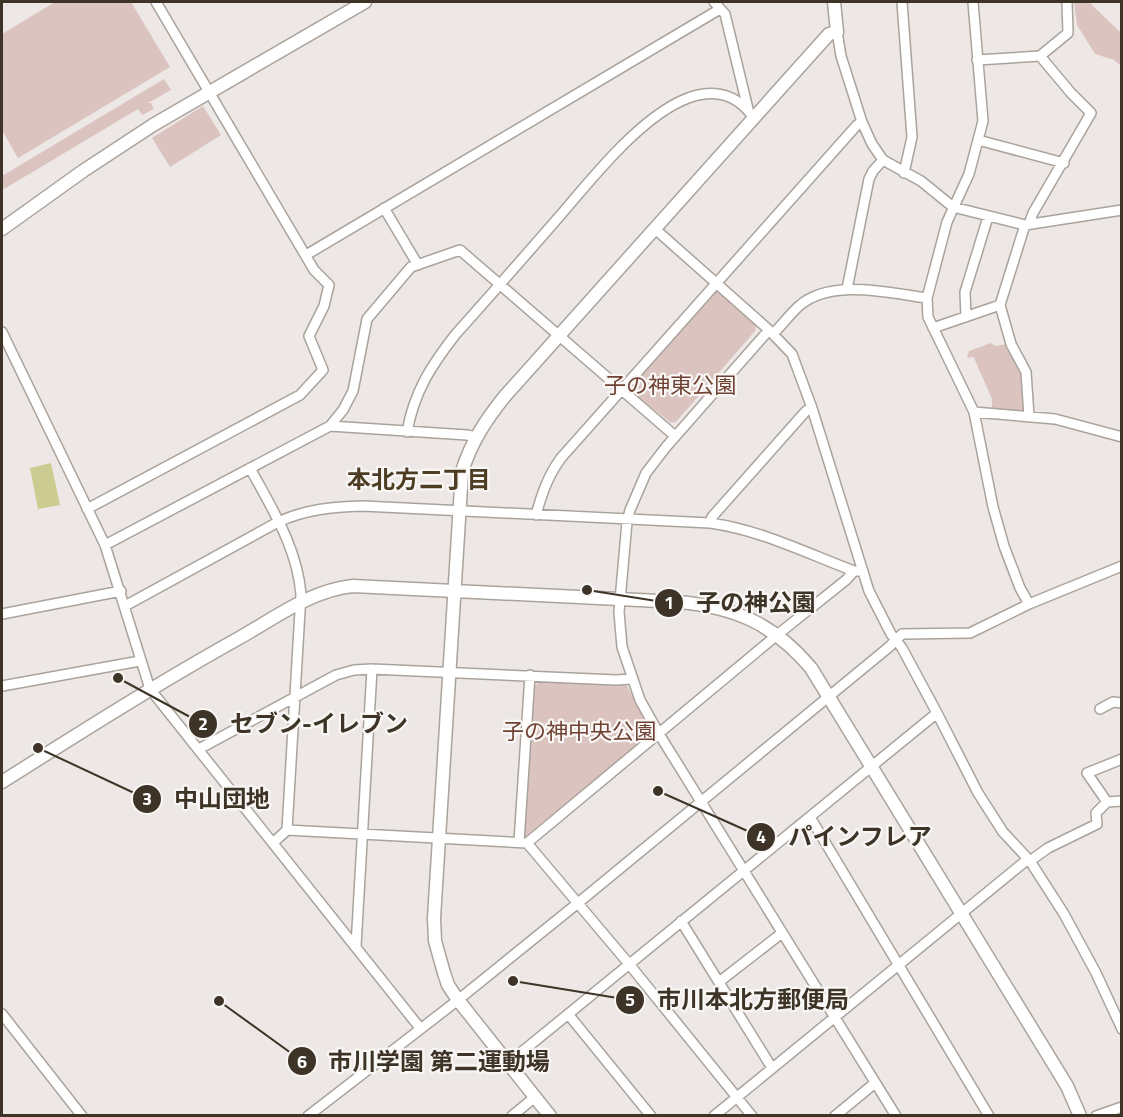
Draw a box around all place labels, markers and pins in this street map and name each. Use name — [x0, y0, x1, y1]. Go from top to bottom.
callout: 子の神公園 — [654, 582, 828, 624]
callout: セブン-イレブン — [188, 703, 420, 745]
callout: 中山団地 — [132, 778, 282, 820]
callout: パインフレア — [746, 816, 944, 858]
callout: 市川本北方郵便局 — [615, 979, 861, 1021]
callout: 市川学園 第二運動場 — [287, 1040, 562, 1082]

